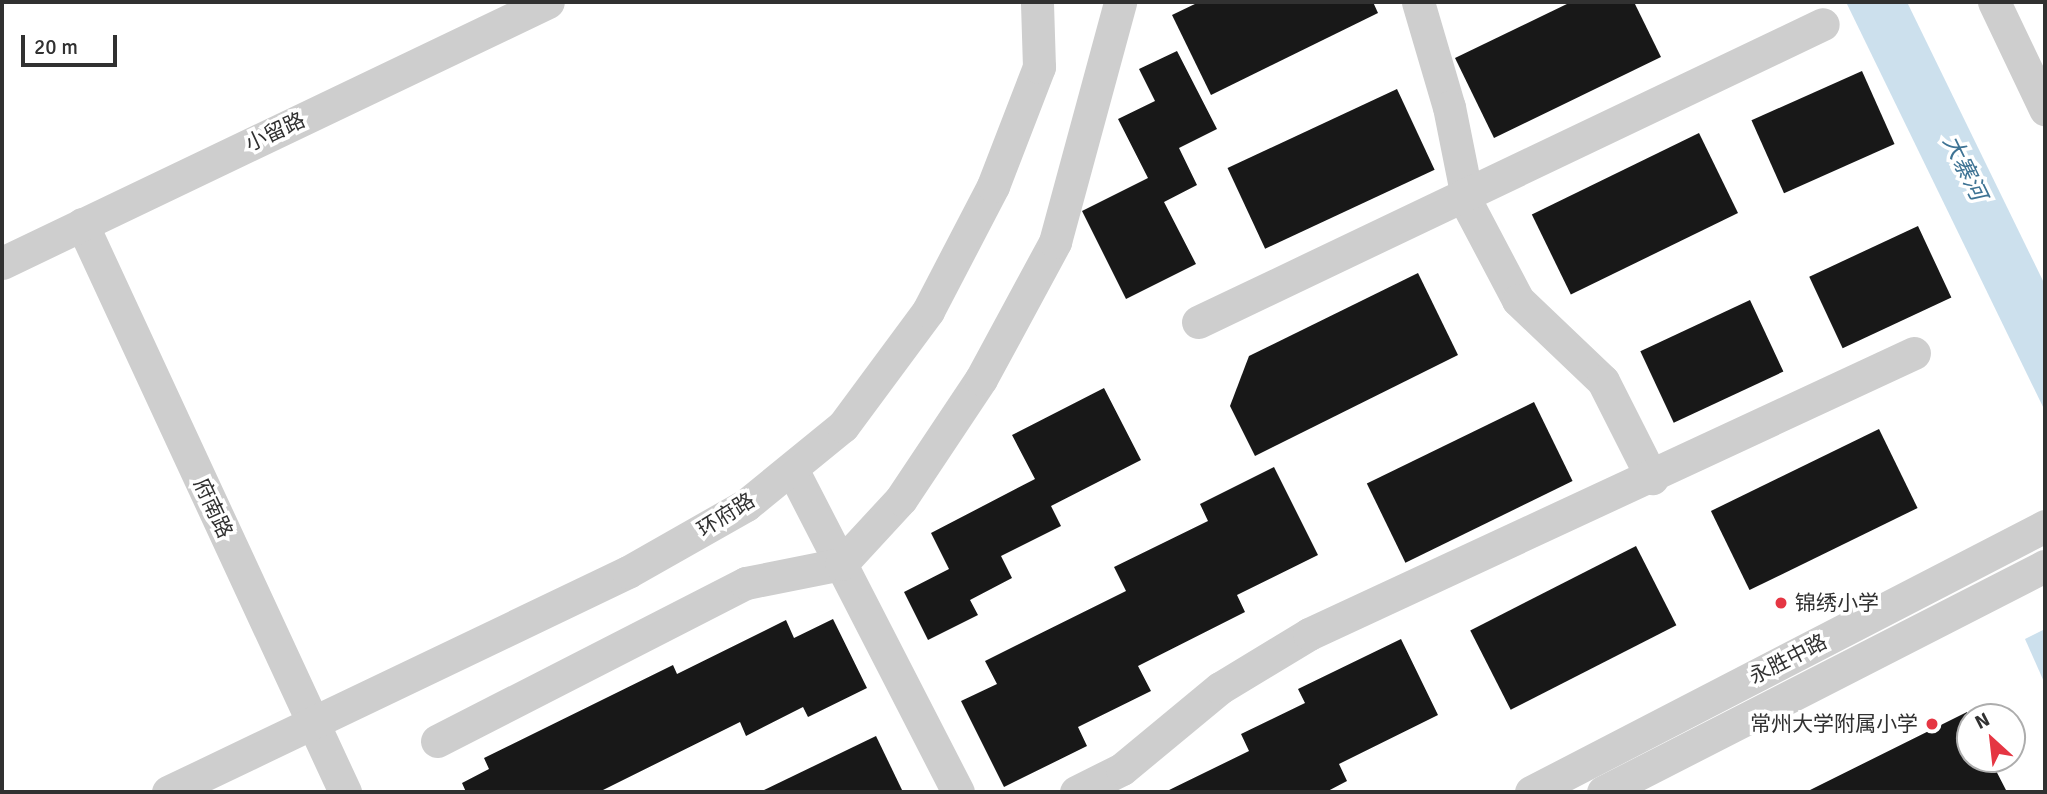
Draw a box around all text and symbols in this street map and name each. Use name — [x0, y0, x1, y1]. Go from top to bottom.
scale bar — [24, 21, 121, 65]
text: 20 m — [34, 34, 78, 60]
street label: 小留路 — [241, 107, 309, 157]
water label: 大寨河 — [1936, 131, 1992, 205]
street label: 府南路 — [188, 474, 238, 542]
street label: 环府路 — [693, 488, 759, 542]
place label: 锦绣小学 — [1795, 590, 1879, 616]
marker: 锦绣小学 — [1773, 595, 1789, 611]
street label: 永胜中路 — [1745, 629, 1831, 689]
north arrow — [1956, 703, 2026, 773]
text: N — [1971, 707, 1994, 735]
place label: 常州大学附属小学 — [1750, 711, 1918, 737]
marker: 常州大学附属小学 — [1924, 716, 1940, 732]

